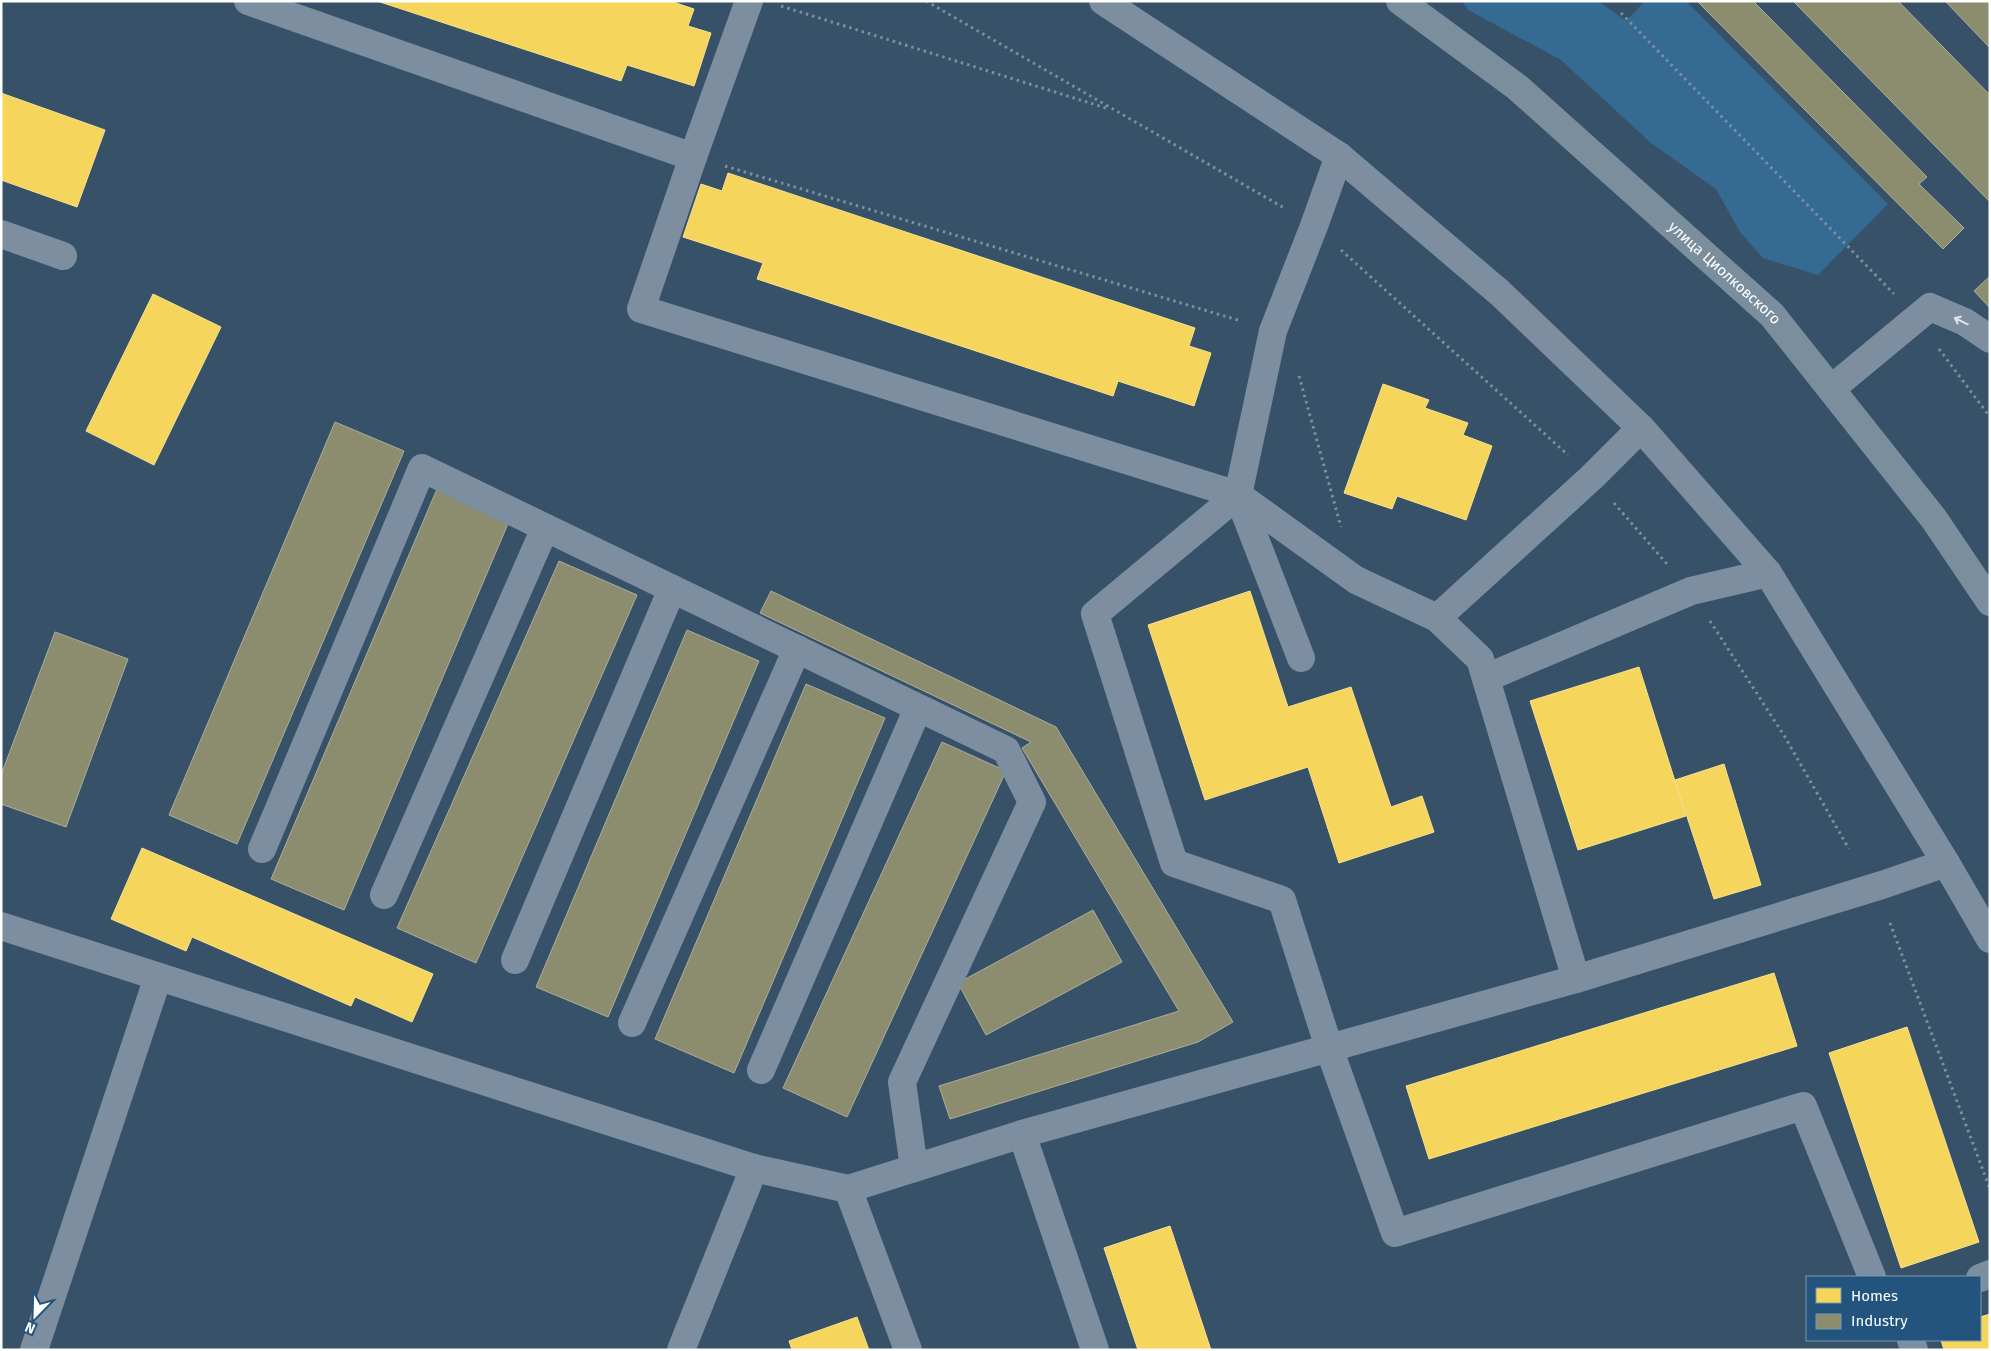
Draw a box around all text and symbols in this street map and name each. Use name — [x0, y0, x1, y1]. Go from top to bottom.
street label: улица Циолковского — [1665, 218, 1785, 328]
one-way arrow — [1954, 316, 1969, 325]
legend — [1806, 1276, 1981, 1341]
text: Homes — [1851, 1287, 1898, 1305]
north arrow — [10, 1291, 60, 1341]
text: Industry — [1851, 1312, 1908, 1330]
text: N — [23, 1318, 38, 1337]

